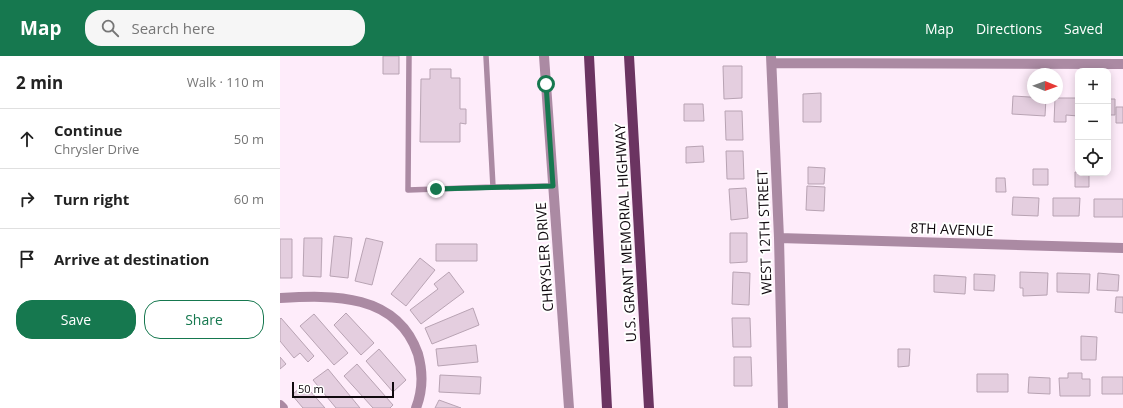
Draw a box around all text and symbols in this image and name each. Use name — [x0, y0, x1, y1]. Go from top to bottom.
search box — [85, 10, 365, 46]
text: Map — [20, 15, 61, 41]
icon: search — [99, 17, 121, 39]
text: Search here — [131, 18, 215, 38]
text: Map — [925, 19, 954, 38]
text: Directions — [976, 19, 1042, 38]
text: Saved — [1064, 19, 1103, 38]
north arrow — [1027, 68, 1063, 104]
map controls — [1075, 68, 1111, 176]
button: + — [1075, 68, 1111, 104]
text: 2 min — [16, 71, 63, 94]
text: Walk · 110 m — [187, 73, 264, 91]
route start — [537, 75, 555, 93]
button: − — [1075, 104, 1111, 140]
text: Continue — [54, 120, 122, 140]
street label: U.S. GRANT MEMORIAL HIGHWAY — [610, 123, 640, 343]
icon: ahead — [16, 128, 38, 150]
text: 50 m — [234, 130, 264, 148]
text: Chrysler Drive — [54, 140, 139, 158]
button: locate — [1075, 140, 1111, 176]
street label: WEST 12TH STREET — [752, 169, 776, 295]
route end — [427, 180, 445, 198]
icon: right — [16, 188, 38, 210]
text: Turn right — [54, 189, 129, 209]
text: 60 m — [234, 190, 264, 208]
street label: CHRYSLER DRIVE — [531, 202, 557, 312]
street label: 8TH AVENUE — [910, 218, 994, 240]
icon: arrive — [16, 248, 38, 270]
text: Arrive at destination — [54, 249, 209, 269]
button: Save — [16, 300, 136, 339]
button: Share — [144, 300, 264, 339]
scale bar — [292, 380, 394, 399]
text: 50 m — [298, 381, 324, 396]

